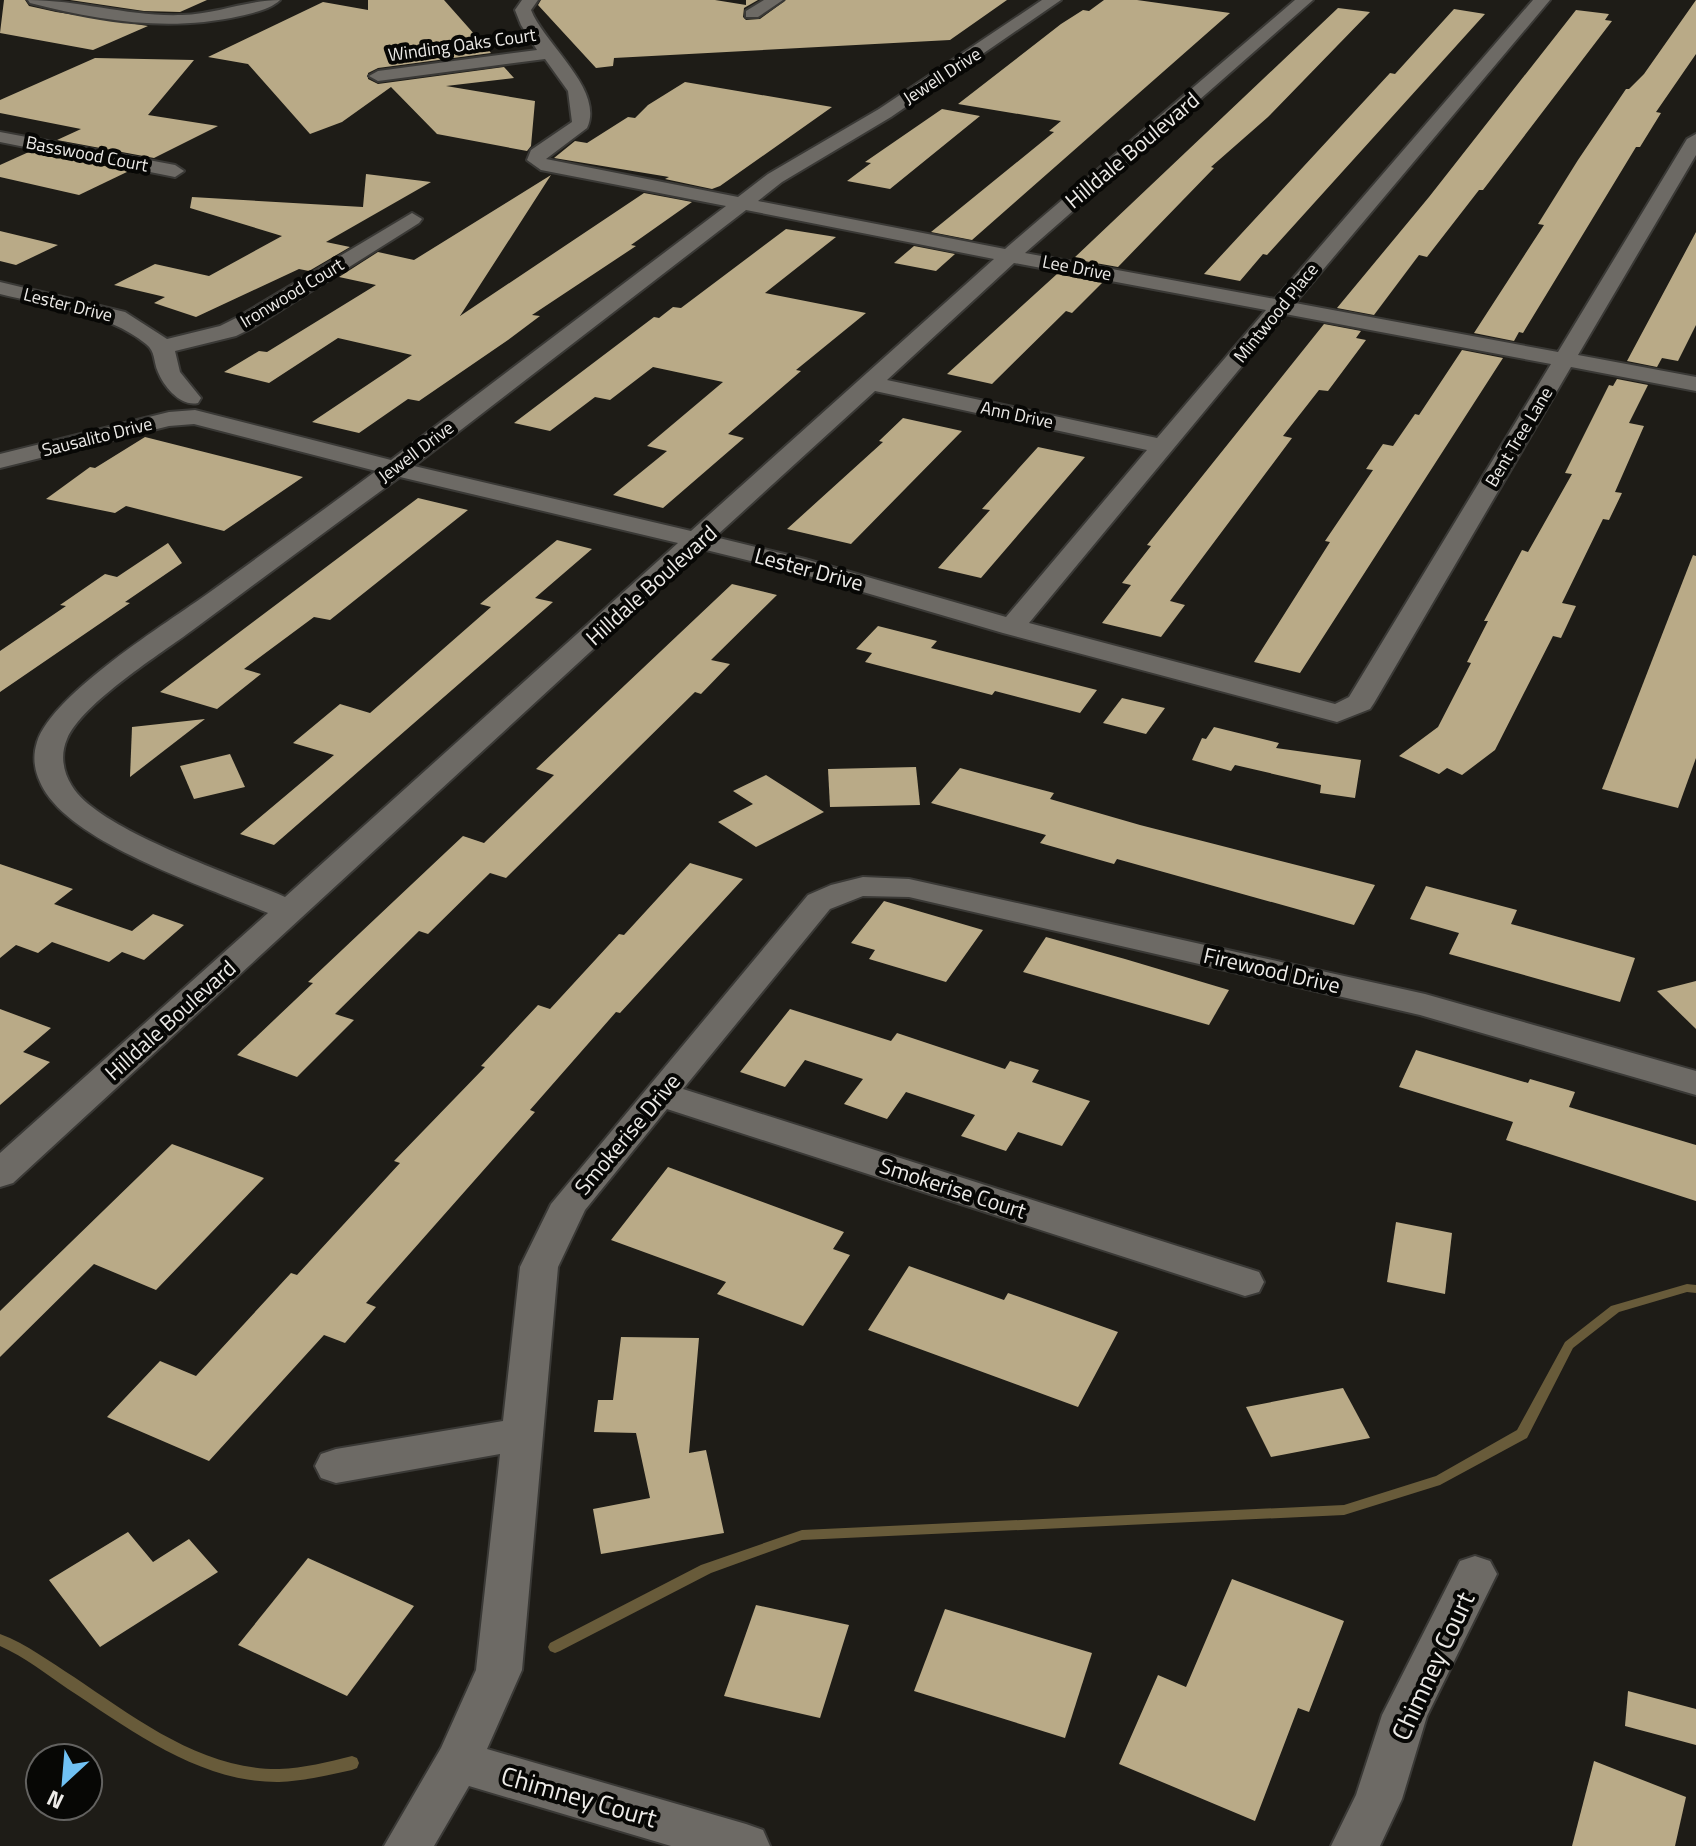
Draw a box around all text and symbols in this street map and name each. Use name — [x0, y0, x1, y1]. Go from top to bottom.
street label: Winding Oaks Court — [386, 21, 538, 68]
street label: Jewell Drive — [897, 40, 986, 111]
street label: Hilldale Boulevard — [1057, 83, 1207, 217]
street label: Basswood Court — [24, 128, 151, 179]
street label: Lee Drive — [1040, 248, 1114, 287]
street label: Ironwood Court — [235, 251, 349, 334]
street label: Mintwood Place — [1227, 257, 1324, 369]
street label: Lester Drive — [21, 280, 116, 329]
street label: Bent Tree Lane — [1478, 382, 1559, 492]
street label: Ann Drive — [978, 394, 1056, 435]
street label: Sausalito Drive — [39, 410, 155, 463]
street label: Jewell Drive — [372, 414, 459, 489]
street label: Hilldale Boulevard — [578, 517, 724, 653]
street label: Lester Drive — [751, 538, 867, 600]
street label: Firewood Drive — [1200, 938, 1344, 1002]
street label: Hilldale Boulevard — [97, 952, 243, 1088]
street label: Smokerise Drive — [566, 1066, 688, 1202]
street label: Smokerise Court — [875, 1148, 1031, 1228]
street label: Chimney Court — [1381, 1585, 1484, 1747]
north arrow — [24, 1742, 104, 1822]
street label: Chimney Court — [497, 1756, 662, 1837]
text: N — [41, 1781, 70, 1819]

